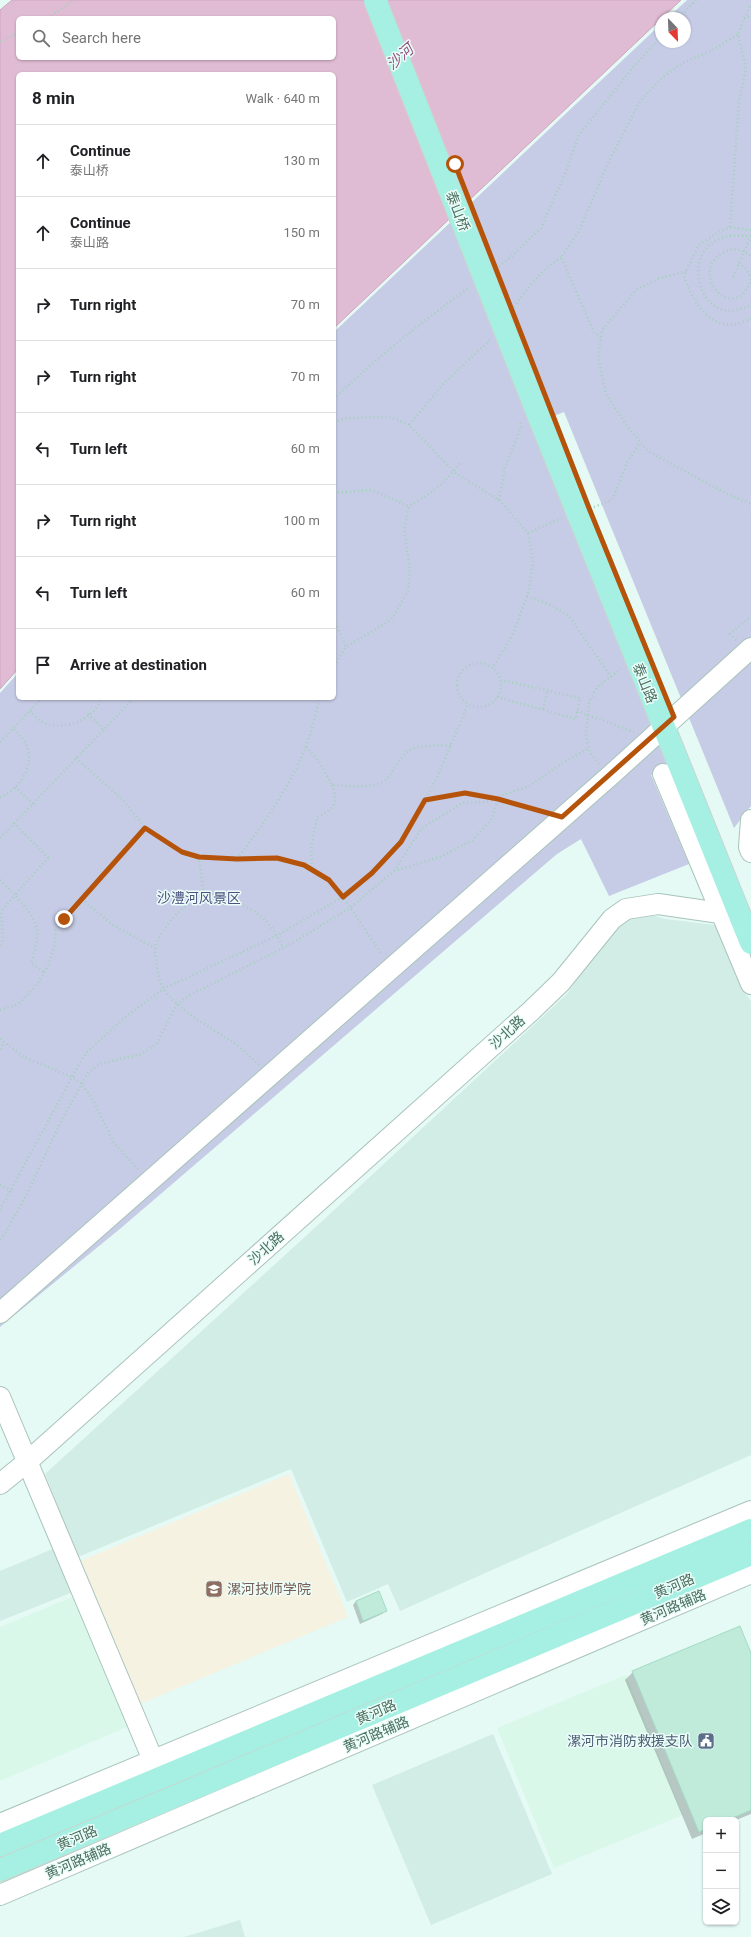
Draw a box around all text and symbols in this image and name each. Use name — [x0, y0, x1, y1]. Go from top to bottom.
north arrow — [655, 12, 691, 48]
search box — [16, 16, 336, 60]
icon: search — [30, 27, 52, 49]
text: Search here — [62, 29, 141, 47]
water label: 沙河 — [383, 38, 419, 74]
text: 8 min — [32, 88, 75, 108]
text: Walk · 640 m — [245, 91, 320, 106]
text: Continue — [70, 142, 131, 160]
icon: ahead — [32, 150, 54, 172]
text: 130 m — [283, 153, 320, 168]
route start — [446, 155, 464, 173]
text: 泰山桥 — [70, 163, 109, 178]
street label: 泰山桥 — [443, 189, 473, 233]
text: Continue — [70, 214, 131, 232]
icon: ahead — [32, 222, 54, 244]
text: 150 m — [283, 225, 320, 240]
text: 泰山路 — [70, 235, 109, 250]
icon: right — [32, 294, 54, 316]
text: Turn right — [70, 296, 136, 314]
text: 70 m — [291, 297, 320, 312]
icon: right — [32, 366, 54, 388]
text: Turn right — [70, 368, 136, 386]
text: 70 m — [291, 369, 320, 384]
icon: left — [32, 438, 54, 460]
text: Turn left — [70, 440, 127, 458]
text: 60 m — [291, 441, 320, 456]
icon: right — [32, 510, 54, 532]
text: Turn right — [70, 512, 136, 530]
text: 100 m — [283, 513, 320, 528]
icon: left — [32, 582, 54, 604]
text: Turn left — [70, 584, 127, 602]
text: 60 m — [291, 585, 320, 600]
icon: arrive — [32, 654, 54, 676]
text: Arrive at destination — [70, 656, 207, 674]
street label: 泰山路 — [630, 661, 660, 705]
park label: 沙澧河风景区 — [157, 890, 241, 906]
route end — [55, 910, 73, 928]
street label: 沙北路 — [486, 1012, 528, 1052]
street label: 沙北路 — [245, 1228, 287, 1268]
street label: 黄河路 — [652, 1570, 696, 1602]
school or university icon: 漯河技师学院 — [204, 1579, 224, 1599]
place label: 漯河技师学院 — [227, 1581, 311, 1597]
street label: 黄河路辅路 — [638, 1586, 708, 1628]
street label: 黄河路 — [354, 1696, 398, 1728]
street label: 黄河路辅路 — [341, 1713, 411, 1755]
public building icon: 漯河市消防救援支队 — [696, 1731, 716, 1751]
place label: 漯河市消防救援支队 — [567, 1733, 693, 1749]
map controls — [703, 1817, 739, 1925]
button: + — [703, 1817, 739, 1853]
street label: 黄河路 — [55, 1822, 99, 1854]
street label: 黄河路辅路 — [43, 1840, 113, 1882]
button: − — [703, 1853, 739, 1889]
button: layers — [703, 1889, 739, 1925]

